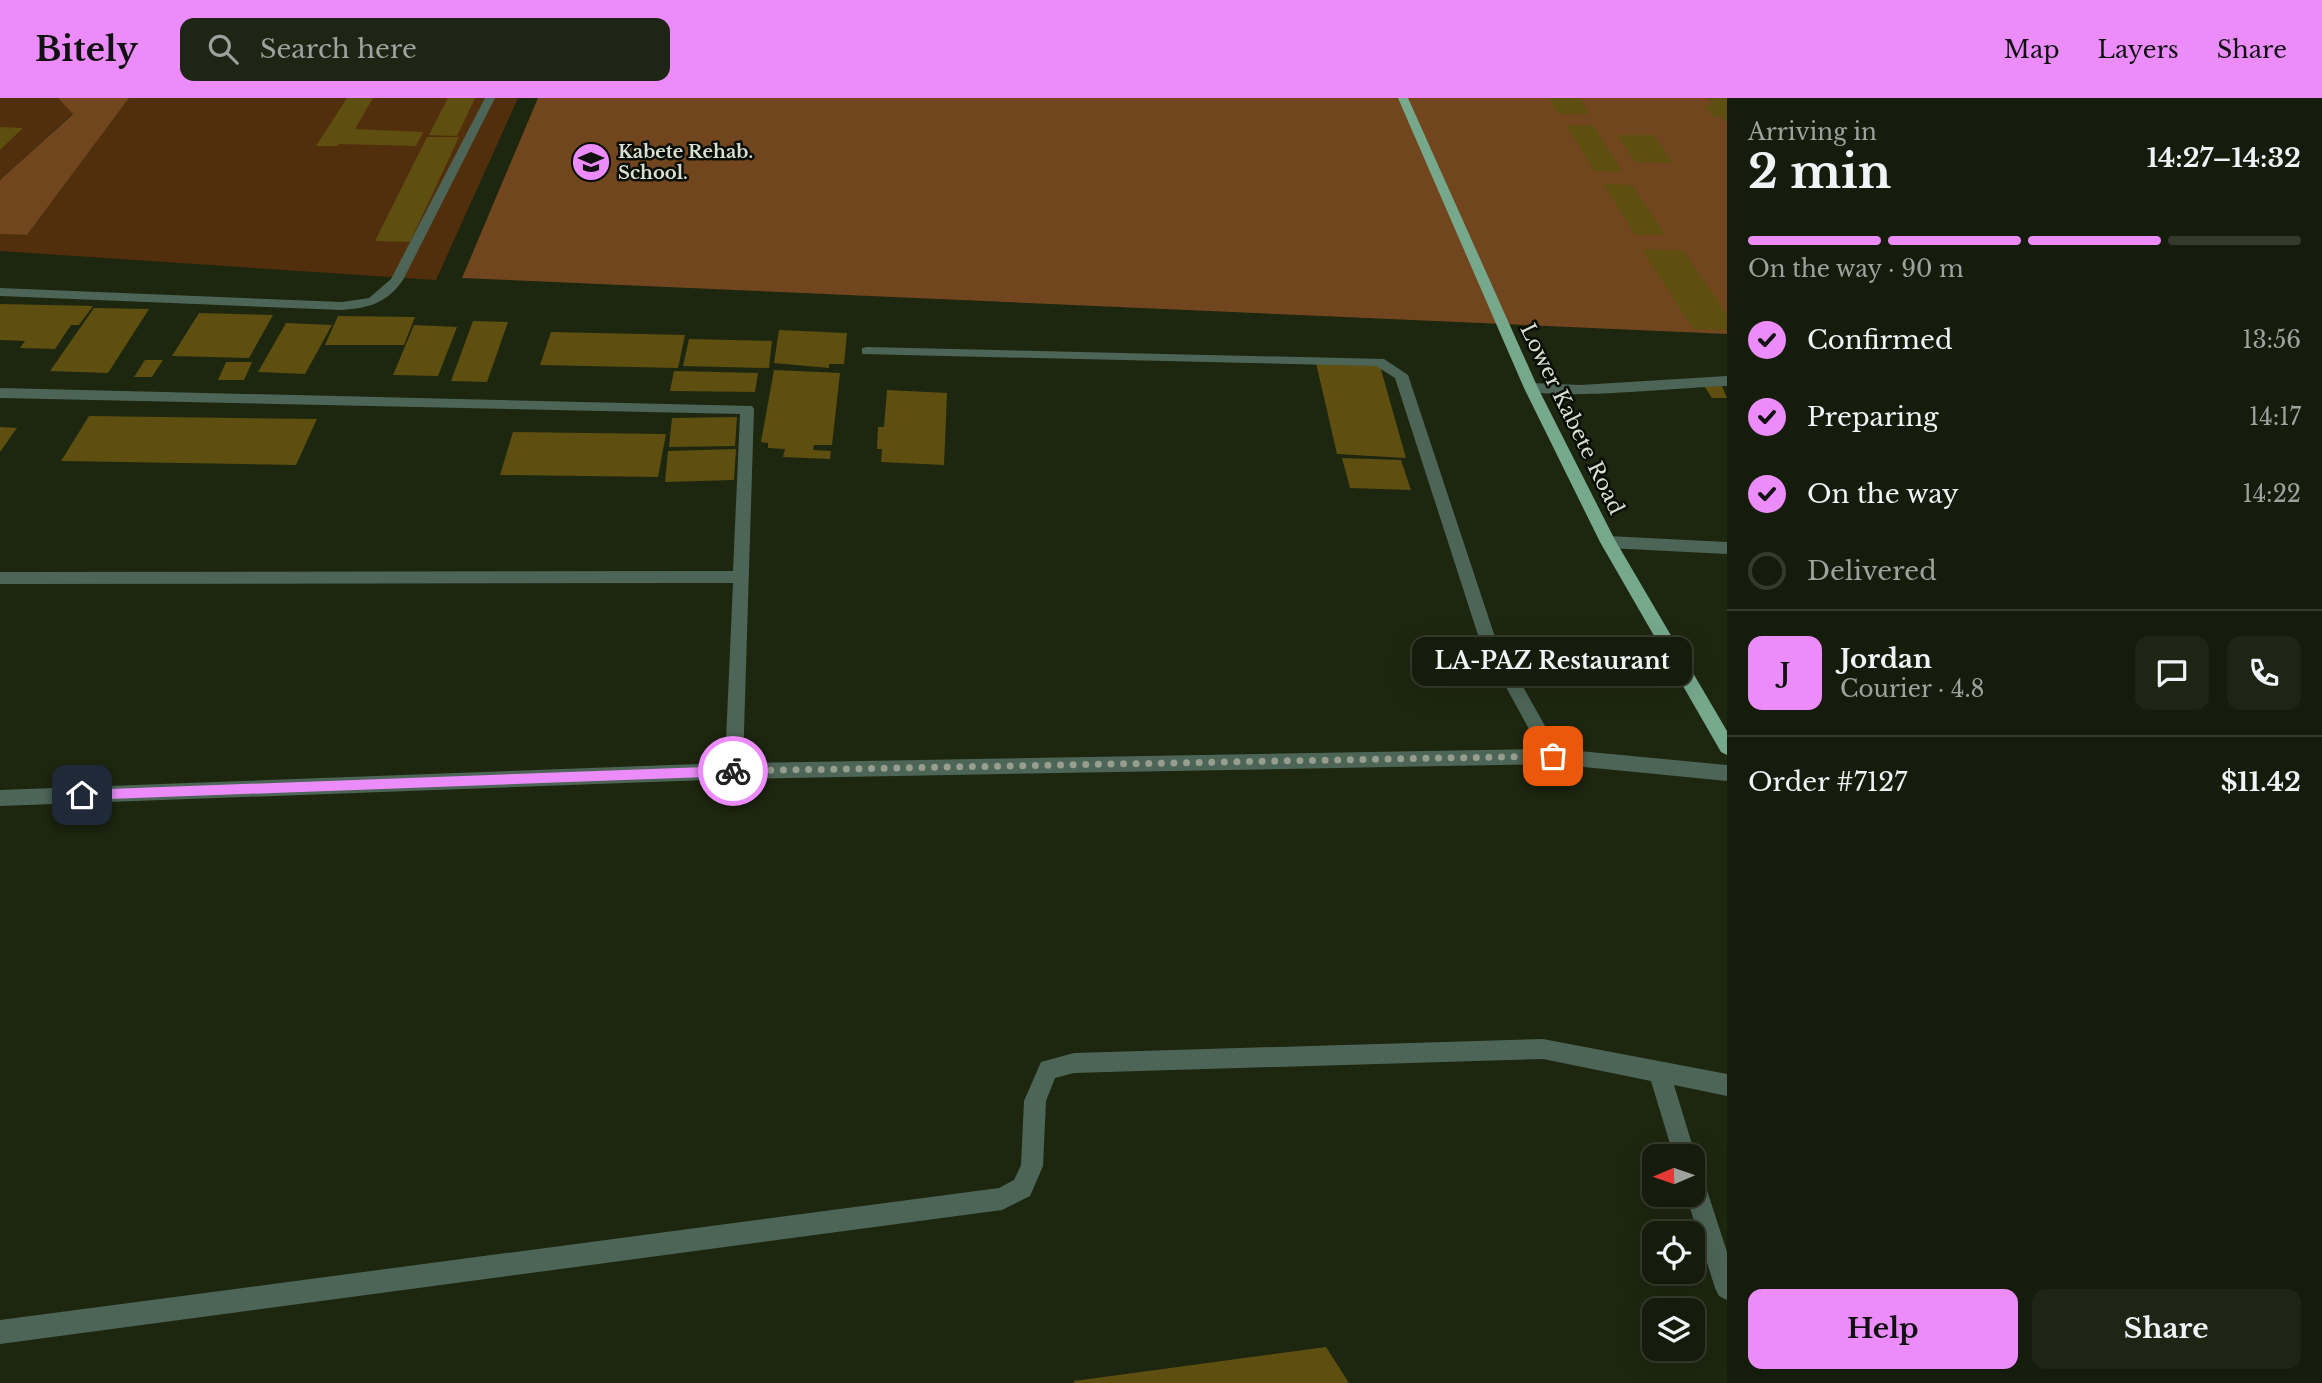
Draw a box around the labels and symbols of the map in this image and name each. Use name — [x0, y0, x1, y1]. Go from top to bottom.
school or university icon: Kabete Rehab. School. — [570, 141, 612, 183]
place label: Kabete Rehab. School. — [618, 141, 753, 184]
street label: Lower Kabete Road — [1514, 319, 1630, 519]
callout: LA-PAZ Restaurant — [1413, 637, 1693, 686]
pin — [1523, 726, 1583, 786]
courier — [698, 736, 768, 806]
pin — [52, 765, 112, 825]
north arrow — [1642, 1144, 1704, 1208]

